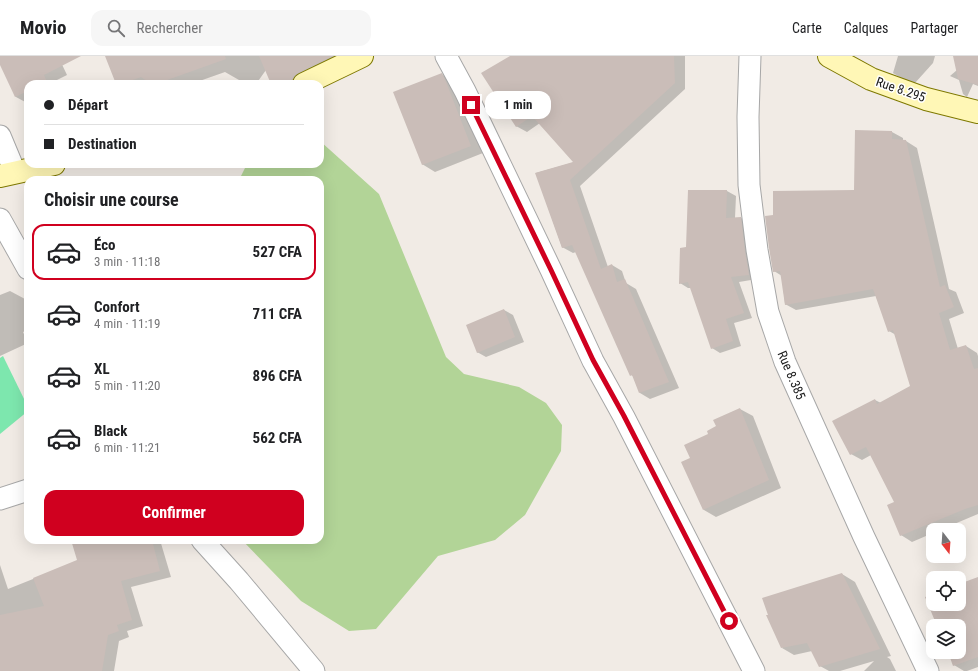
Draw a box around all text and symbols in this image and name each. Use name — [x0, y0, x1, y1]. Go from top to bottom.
search box — [91, 10, 371, 46]
text: Movio — [20, 16, 67, 39]
icon: search — [105, 17, 127, 39]
text: Rechercher — [137, 19, 203, 37]
text: Carte — [792, 20, 822, 36]
text: Calques — [844, 20, 888, 36]
text: Partager — [910, 20, 958, 36]
street label: Rue 8.295 — [874, 74, 928, 105]
callout: 1 min — [485, 91, 551, 119]
text: Départ — [68, 96, 108, 114]
route end — [462, 96, 480, 114]
text: 1 min — [504, 97, 532, 112]
text: Destination — [68, 135, 137, 153]
text: Choisir une course — [44, 189, 179, 210]
icon: car — [46, 234, 82, 270]
text: Éco — [94, 236, 116, 254]
text: 527 CFA — [253, 243, 302, 261]
text: 3 min · 11:18 — [94, 254, 160, 269]
icon: car — [46, 296, 82, 332]
text: Confort — [94, 298, 140, 316]
text: 711 CFA — [253, 305, 302, 323]
text: 4 min · 11:19 — [94, 316, 160, 331]
street label: Rue 8.385 — [775, 349, 808, 402]
icon: car — [46, 358, 82, 394]
text: XL — [94, 360, 110, 378]
text: 896 CFA — [253, 367, 302, 385]
text: 5 min · 11:20 — [94, 378, 160, 393]
icon: car — [46, 420, 82, 456]
text: Black — [94, 422, 127, 440]
text: 562 CFA — [253, 429, 302, 447]
text: 6 min · 11:21 — [94, 440, 160, 455]
button: Confirmer — [44, 490, 304, 536]
north arrow — [926, 523, 966, 563]
map controls — [926, 523, 966, 659]
button: locate — [926, 571, 966, 611]
route start — [720, 612, 738, 630]
button: layers — [926, 619, 966, 659]

